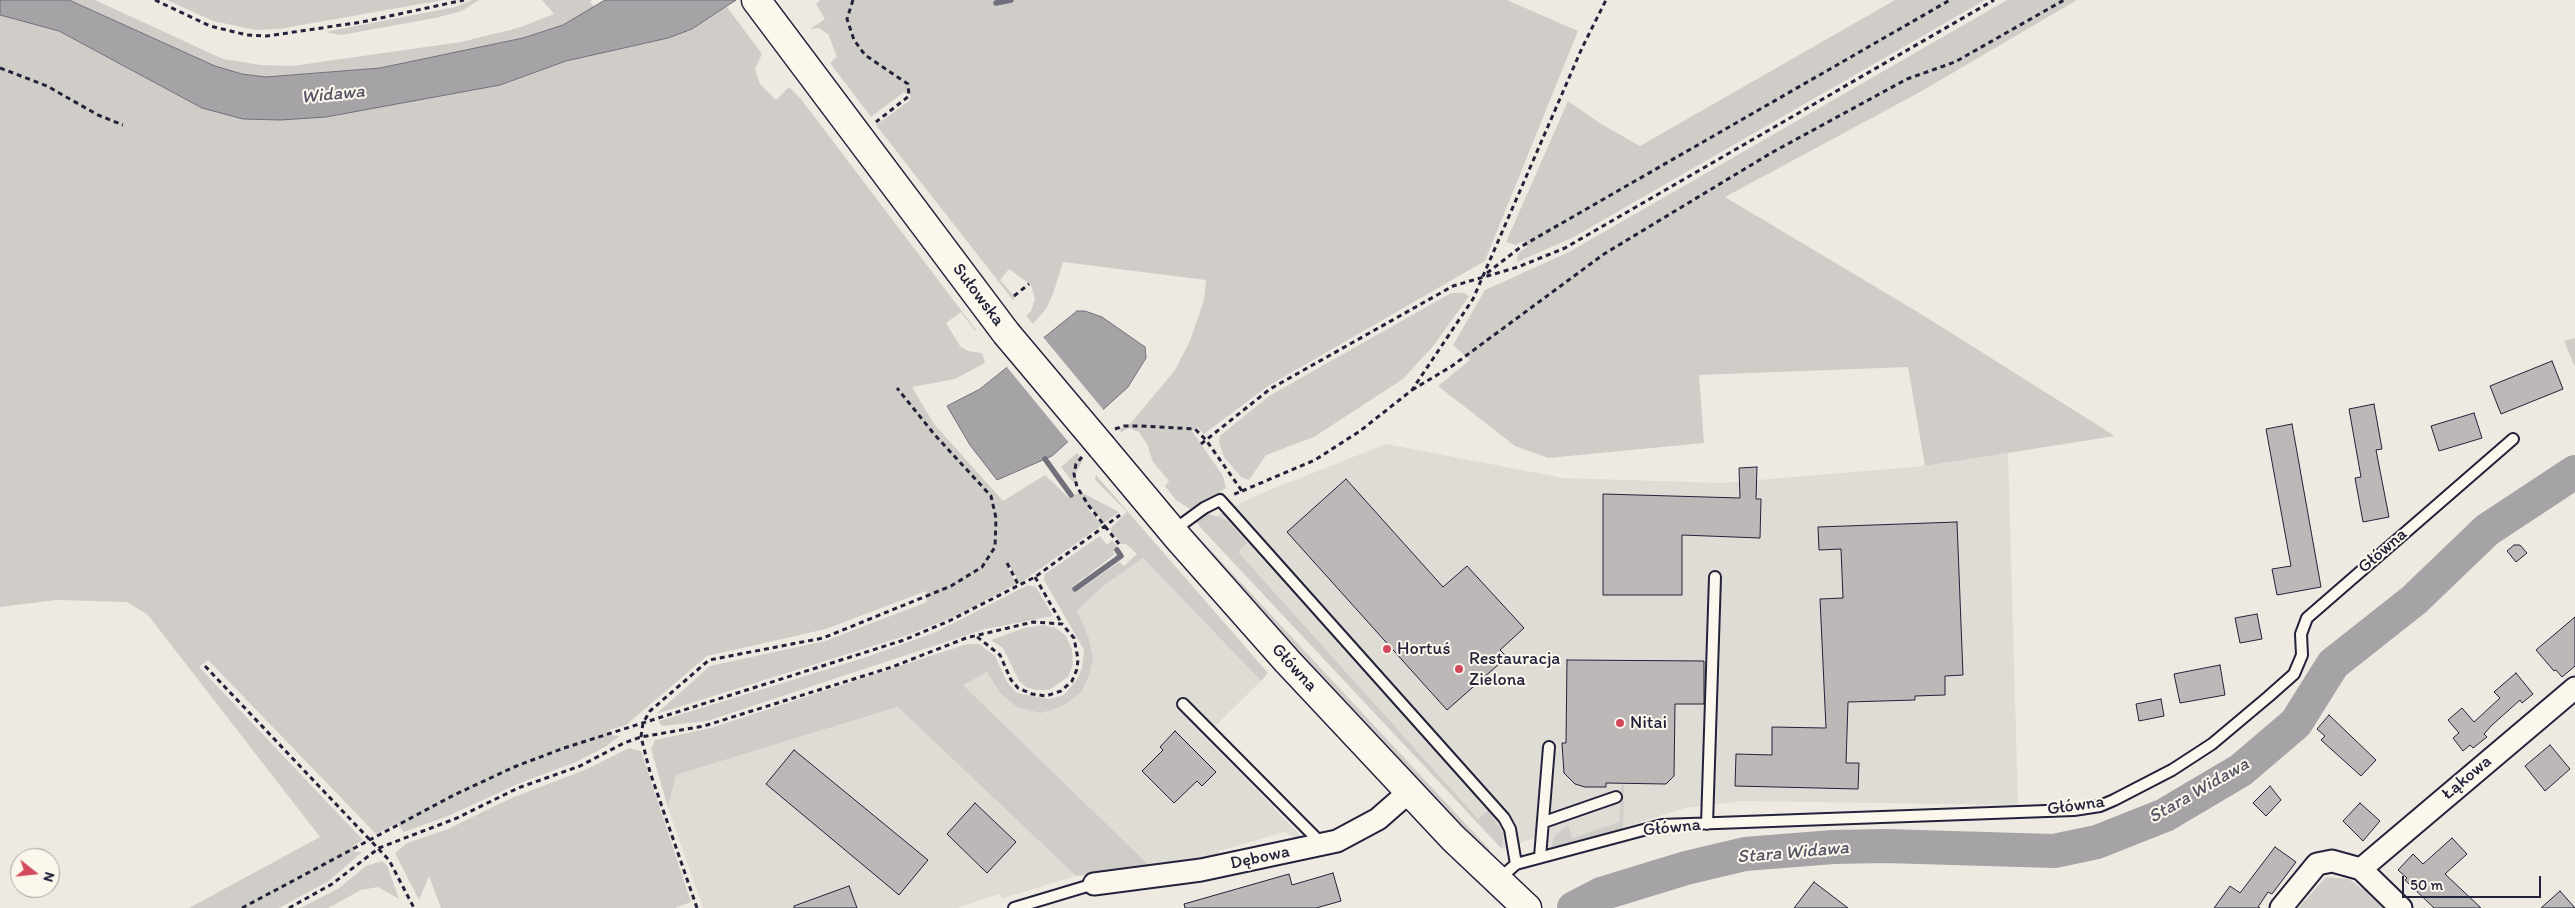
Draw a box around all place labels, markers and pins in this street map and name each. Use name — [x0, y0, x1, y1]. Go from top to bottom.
place label: Hortuś — [1397, 638, 1450, 660]
marker: Hortuś — [1381, 643, 1393, 655]
place label: Restauracja Zielona — [1469, 648, 1560, 691]
marker: Restauracja Zielona — [1453, 663, 1465, 675]
place label: Nitai — [1630, 712, 1667, 734]
marker: Nitai — [1614, 717, 1626, 729]

